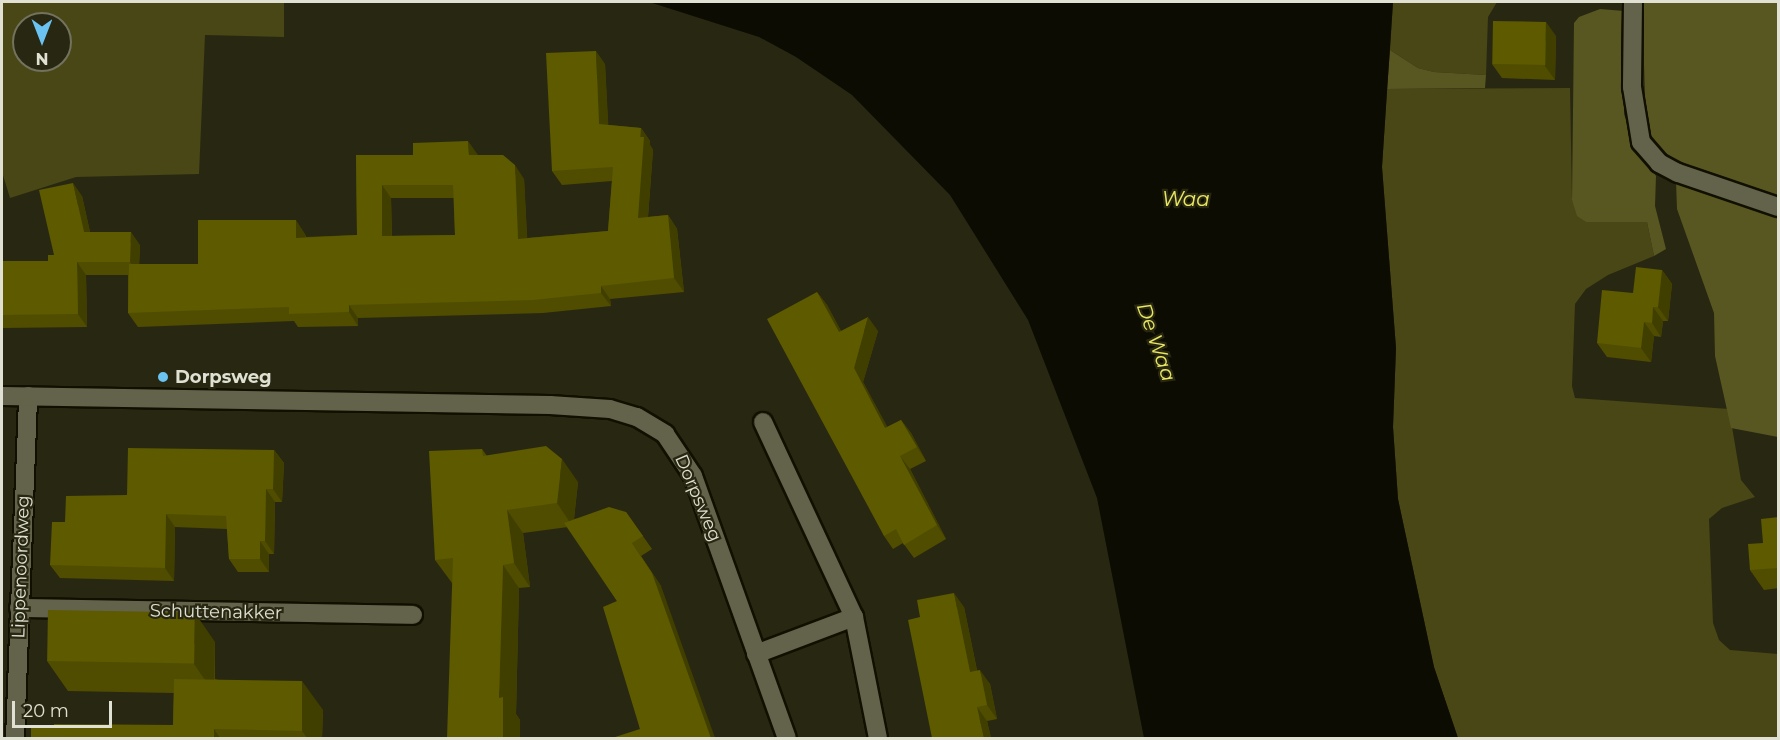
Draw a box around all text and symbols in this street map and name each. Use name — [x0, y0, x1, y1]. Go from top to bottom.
north arrow — [12, 12, 72, 72]
text: N — [36, 49, 48, 68]
water label: Waa — [1162, 187, 1210, 211]
water label: De Waa — [1131, 299, 1181, 385]
place label: Dorpsweg — [175, 366, 272, 388]
marker: Dorpsweg — [156, 370, 170, 384]
street label: Dorpsweg — [670, 451, 726, 545]
street label: Lippenoordweg — [8, 495, 34, 639]
street label: Schuttenakker — [150, 600, 282, 624]
scale bar — [15, 689, 116, 727]
text: 20 m — [23, 700, 69, 722]

